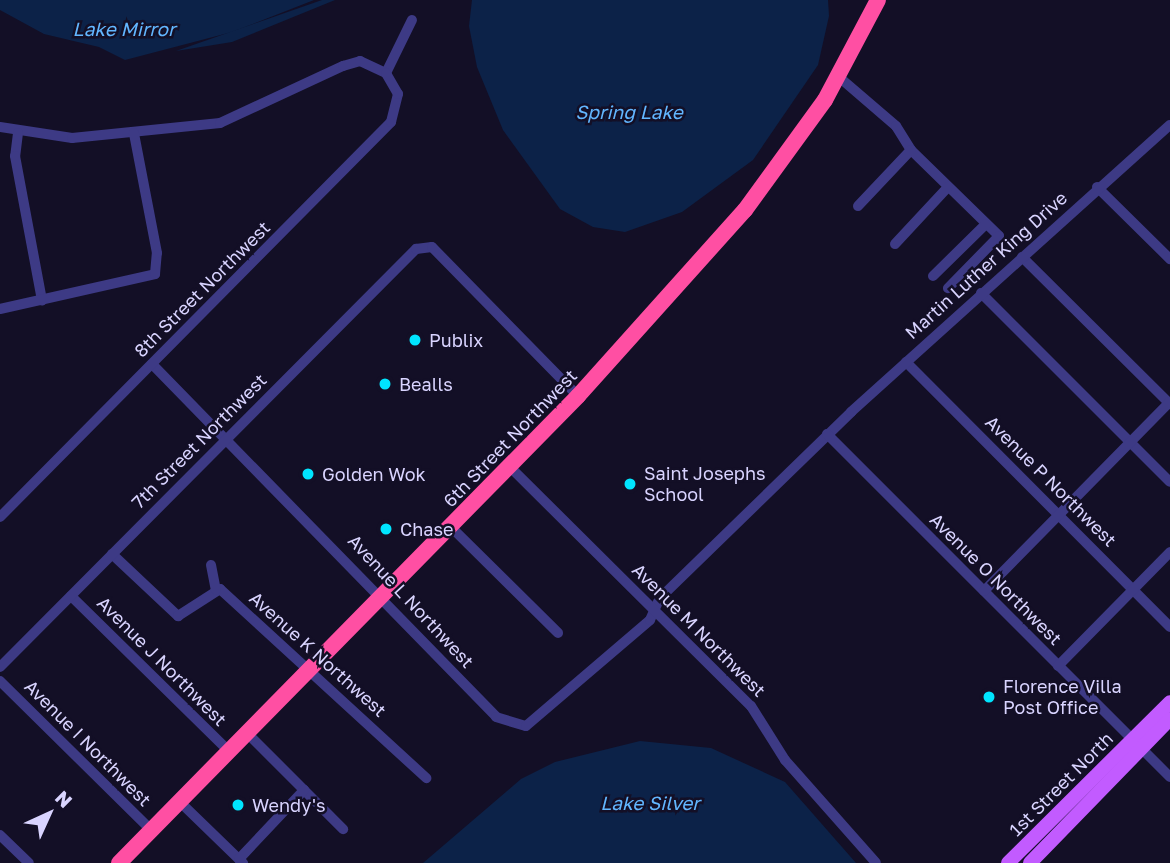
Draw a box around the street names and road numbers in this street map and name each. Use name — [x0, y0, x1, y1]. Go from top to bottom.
street label: Martin Luther King Drive — [901, 187, 1071, 343]
street label: 8th Street Northwest — [130, 217, 274, 361]
street label: 6th Street Northwest — [439, 365, 581, 511]
street label: 7th Street Northwest — [127, 369, 271, 513]
street label: Avenue P Northwest — [981, 411, 1121, 551]
street label: Avenue O Northwest — [926, 509, 1066, 649]
street label: Avenue L Northwest — [344, 530, 478, 672]
street label: Avenue M Northwest — [628, 559, 770, 701]
street label: Avenue K Northwest — [245, 587, 391, 721]
street label: Avenue J Northwest — [93, 592, 231, 730]
street label: Avenue I Northwest — [20, 675, 156, 811]
street label: 1st Street North — [1005, 728, 1117, 840]

